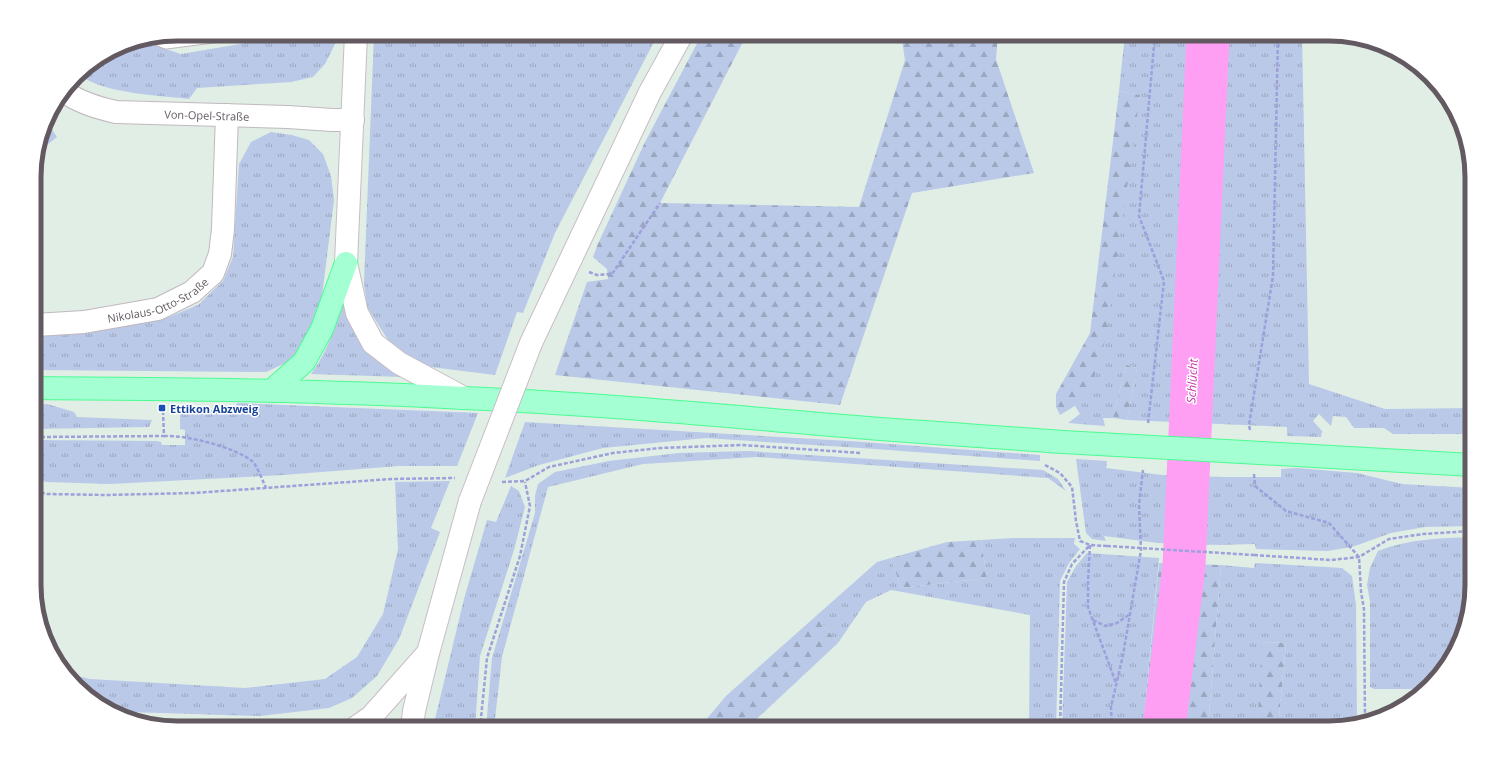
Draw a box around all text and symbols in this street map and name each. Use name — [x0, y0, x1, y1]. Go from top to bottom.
street label: Von-Opel-Straße — [164, 106, 249, 123]
street label: Nikolaus-Otto-Straße — [106, 274, 211, 325]
water label: Schlücht — [1182, 357, 1202, 404]
place label: Ettikon Abzweig — [170, 401, 259, 416]
marker: Ettikon Abzweig — [157, 403, 167, 413]

